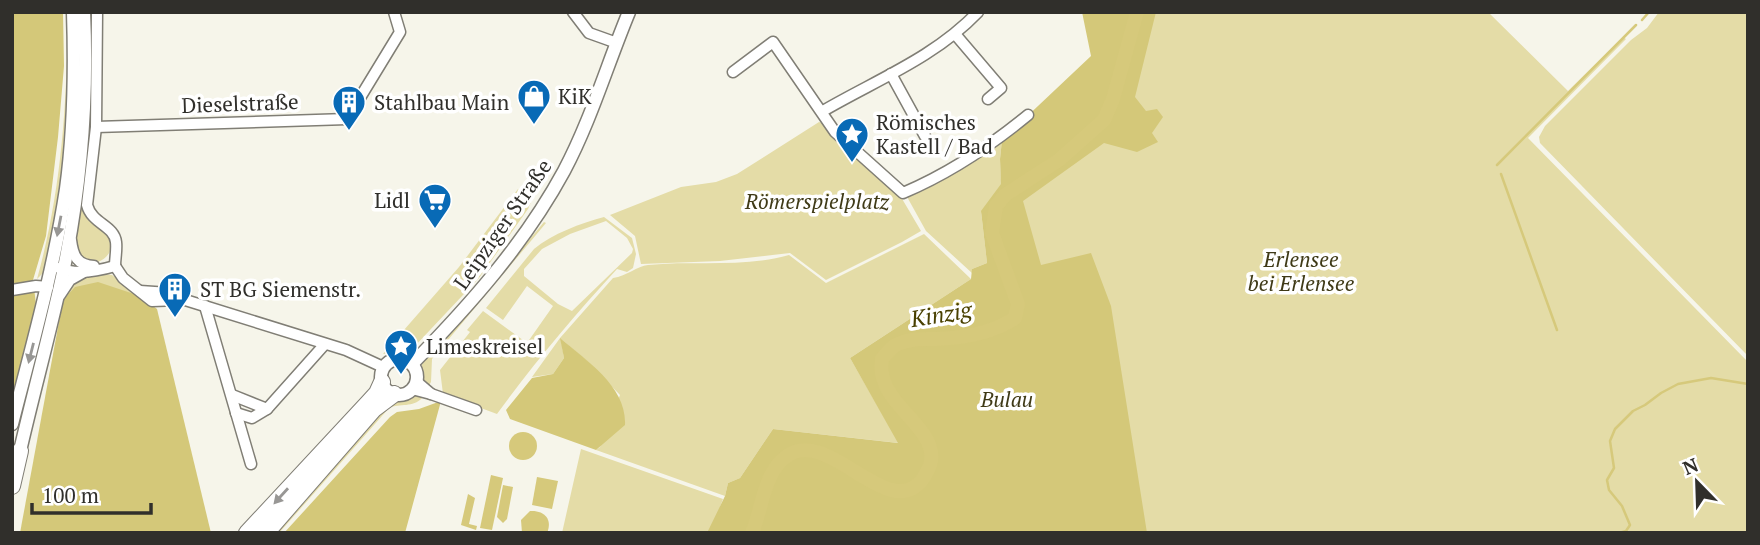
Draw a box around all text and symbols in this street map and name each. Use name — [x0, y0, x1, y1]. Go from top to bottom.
shop icon: KiK — [515, 77, 553, 126]
place label: KiK — [558, 82, 592, 110]
building icon: Stahlbau Main — [330, 83, 368, 132]
street label: Dieselstraße — [181, 87, 299, 119]
place label: Stahlbau Main — [374, 88, 510, 116]
place label: Römisches Kastell / Bad — [876, 108, 993, 160]
place icon: Römisches Kastell / Bad — [833, 115, 871, 164]
street label: Leipziger Straße — [447, 153, 557, 295]
supermarket icon: Lidl — [416, 181, 454, 230]
place label: Lidl — [374, 186, 410, 214]
park label: Römerspielplatz — [744, 187, 890, 215]
one-way arrow — [53, 216, 64, 238]
park label: Erlensee bei Erlensee — [1248, 245, 1355, 297]
building icon: ST BG Siemenstr. — [156, 270, 194, 319]
place label: ST BG Siemenstr. — [200, 275, 361, 303]
water label: Kinzig — [907, 294, 975, 334]
place icon: Limeskreisel — [382, 327, 420, 376]
place label: Limeskreisel — [426, 332, 543, 360]
one-way arrow — [25, 343, 35, 364]
park label: Bulau — [980, 385, 1033, 413]
north arrow — [1662, 447, 1732, 517]
text: N — [1679, 451, 1702, 480]
scale bar — [32, 472, 150, 516]
text: 100 m — [42, 481, 99, 509]
one-way arrow — [274, 487, 289, 504]

